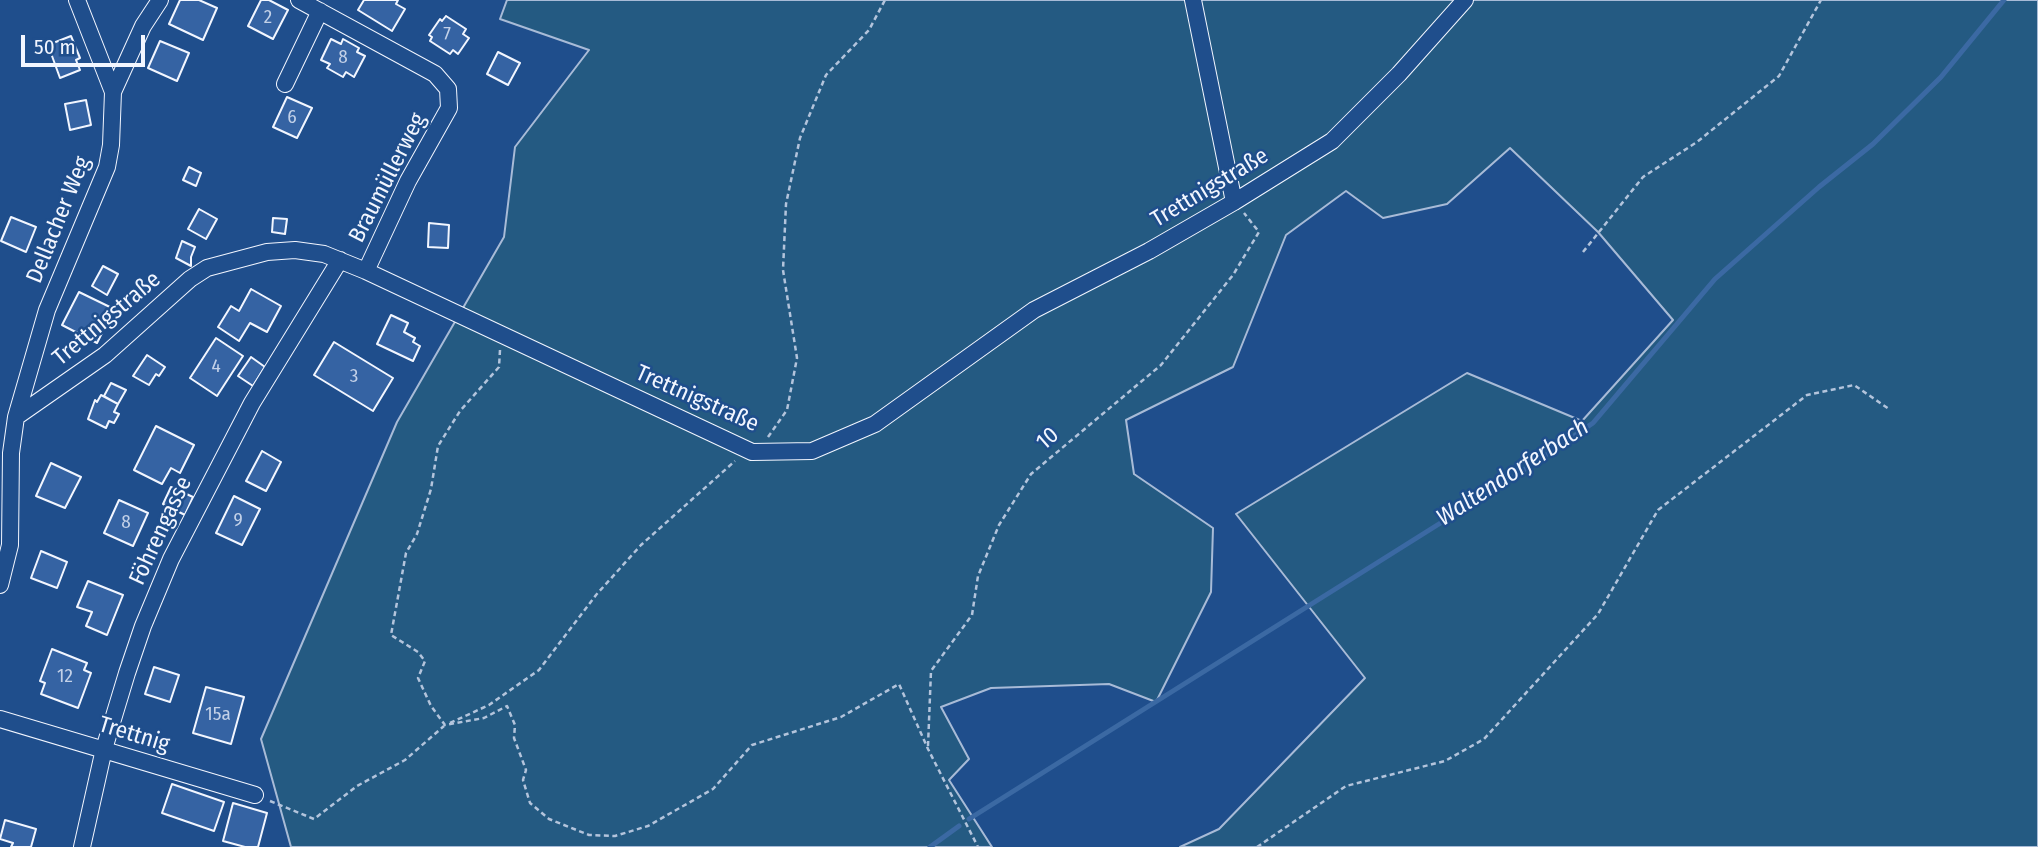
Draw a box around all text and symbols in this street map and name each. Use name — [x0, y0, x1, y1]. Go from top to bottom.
house number: 2 — [264, 7, 272, 29]
scale bar — [24, 21, 149, 65]
house number: 7 — [443, 24, 451, 46]
text: 50 m — [34, 34, 76, 60]
house number: 8 — [338, 47, 348, 69]
house number: 6 — [287, 107, 297, 129]
street label: Braumüllerweg — [344, 109, 432, 247]
street label: Trettnigstraße — [1146, 142, 1274, 234]
street label: Dellacher Weg — [21, 153, 97, 287]
street label: Trettnigstraße — [48, 266, 166, 372]
house number: 4 — [211, 356, 221, 378]
street label: Trettnigstraße — [631, 360, 763, 438]
house number: 3 — [350, 366, 358, 388]
water label: Waltendorferbach — [1431, 413, 1595, 533]
street label: 10 — [1031, 422, 1065, 456]
street label: Föhrengasse — [124, 472, 198, 590]
house number: 9 — [233, 510, 243, 532]
house number: 8 — [121, 512, 131, 534]
house number: 12 — [57, 666, 73, 688]
house number: 15a — [205, 704, 231, 726]
street label: Trettnig — [95, 711, 173, 759]

